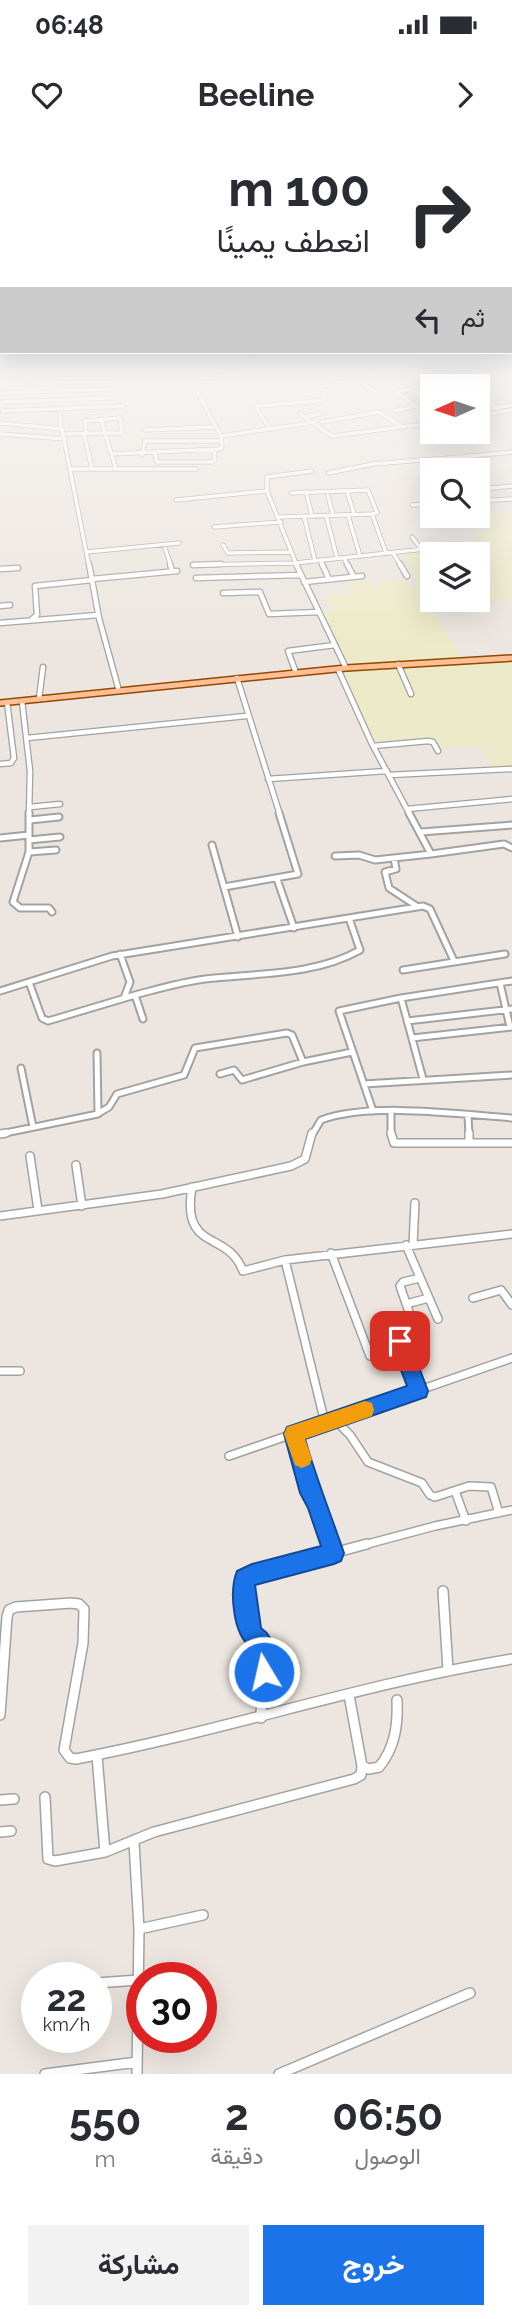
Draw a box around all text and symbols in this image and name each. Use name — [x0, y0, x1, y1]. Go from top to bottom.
text: 06:48 — [35, 10, 104, 40]
icon: heart — [28, 76, 66, 114]
text: Beeline — [198, 76, 314, 113]
icon: forward — [446, 76, 484, 114]
text: 100 m — [228, 160, 370, 217]
icon: right — [394, 168, 485, 259]
text: انعطف يمينًا — [217, 222, 370, 259]
icon: left — [409, 301, 447, 339]
text: ثم — [461, 303, 485, 333]
north arrow — [420, 374, 490, 444]
map controls — [420, 374, 490, 612]
button: search — [420, 458, 490, 528]
button: layers — [420, 542, 490, 612]
pin — [370, 1311, 430, 1371]
icon: arrive — [381, 1322, 419, 1360]
position arrow — [227, 1635, 301, 1709]
speed limit sign: 30 — [126, 1962, 217, 2053]
text: 22 — [47, 1978, 86, 2019]
text: km/h — [43, 2014, 90, 2035]
text: 2 — [225, 2091, 249, 2140]
text: 06:50 — [332, 2091, 443, 2140]
text: 550 — [69, 2096, 141, 2145]
text: دقيقة — [210, 2142, 263, 2169]
text: الوصول — [355, 2142, 421, 2169]
text: m — [95, 2145, 116, 2172]
button: مشاركة — [28, 2225, 249, 2305]
button: خروج — [263, 2225, 484, 2305]

